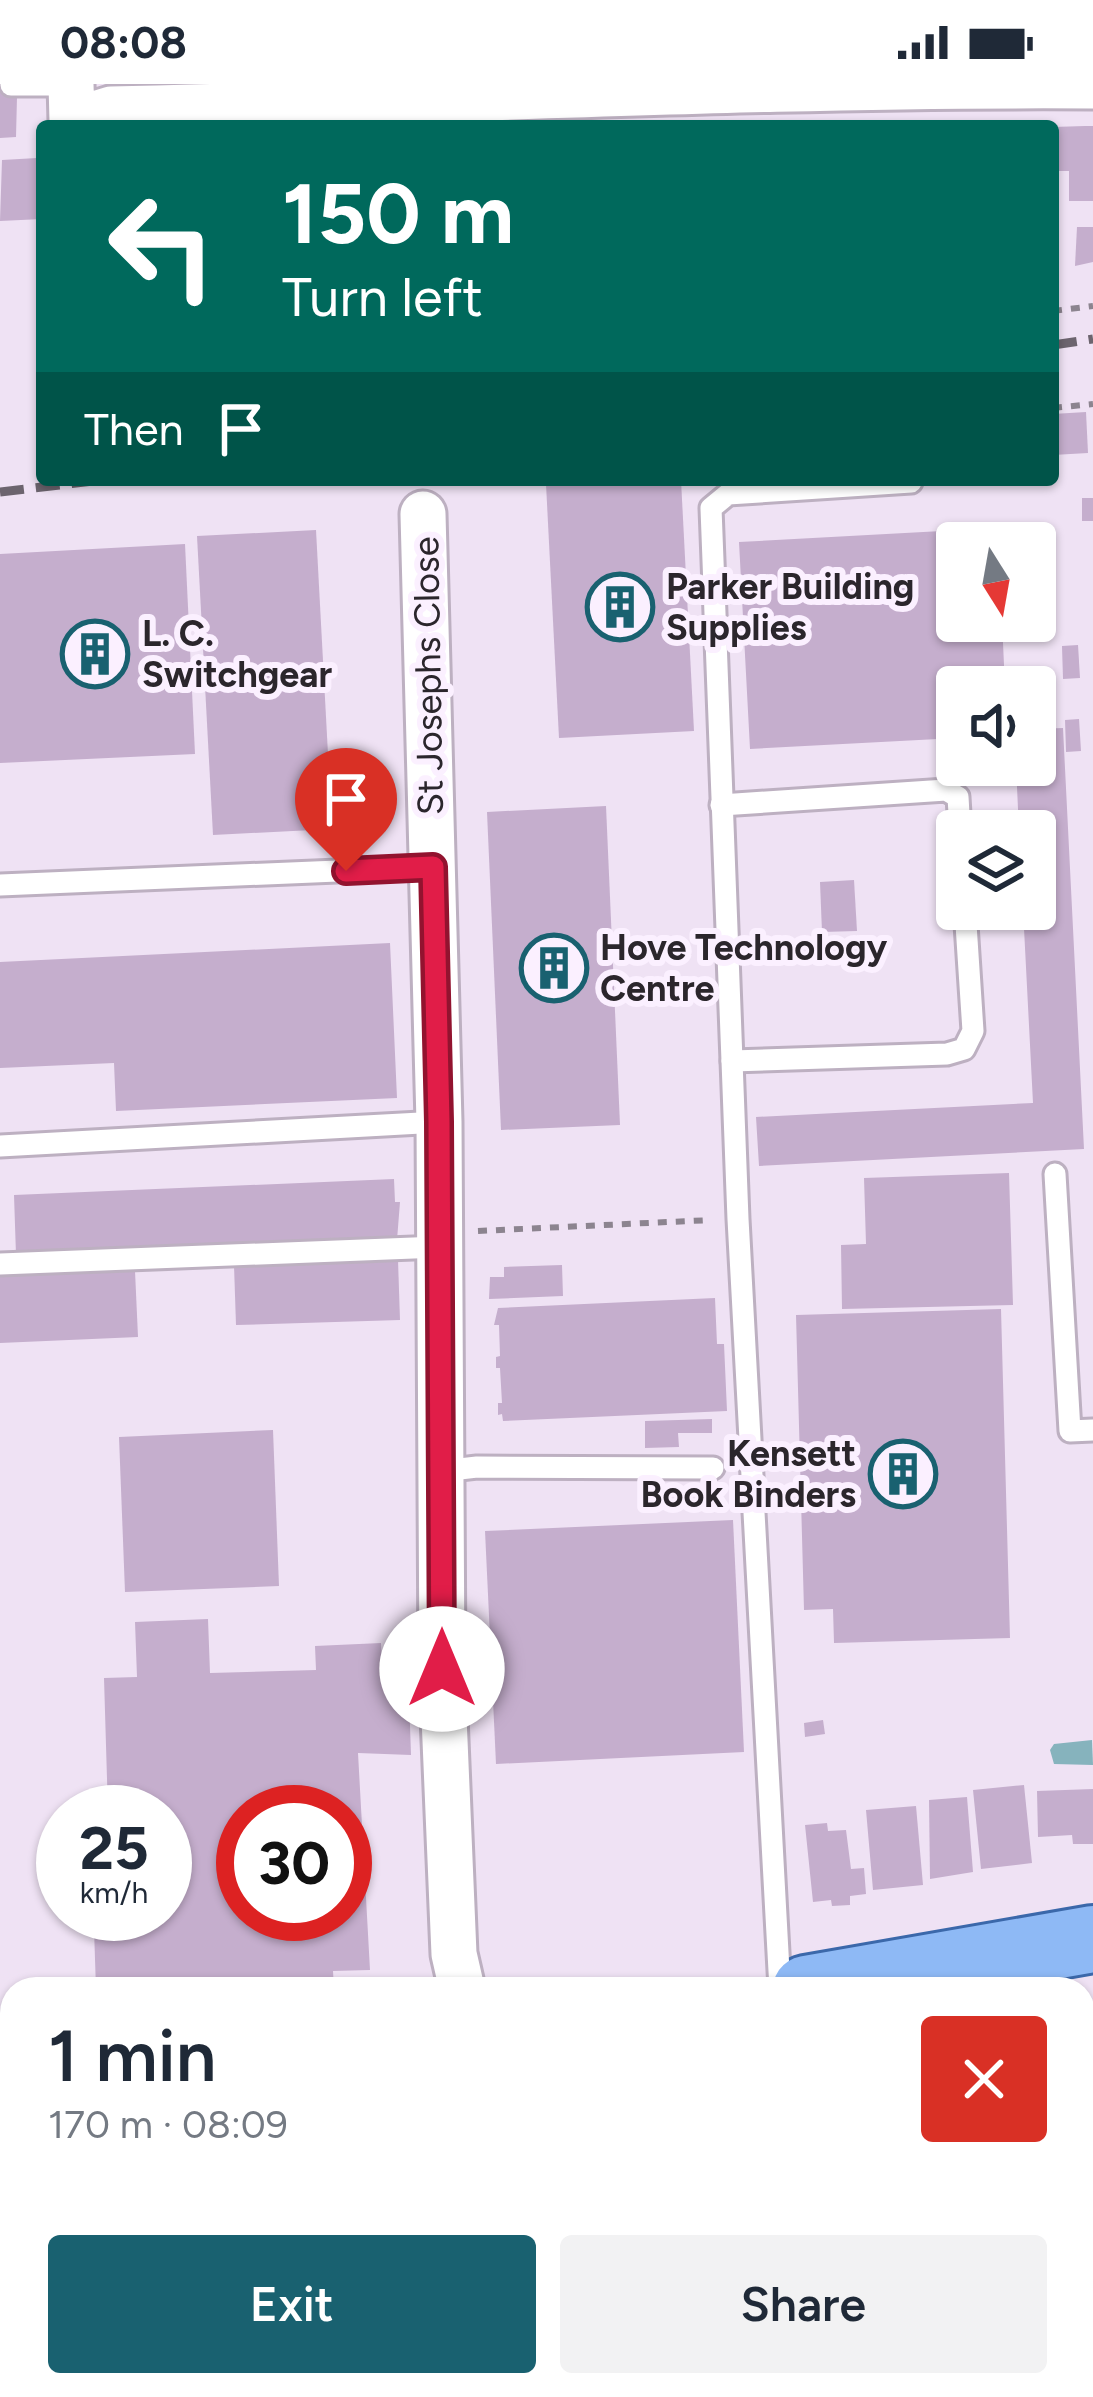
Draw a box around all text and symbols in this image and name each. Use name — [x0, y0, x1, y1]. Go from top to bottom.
text: 08:08 — [60, 15, 187, 69]
text: 150 m — [282, 163, 514, 264]
icon: left — [84, 168, 240, 324]
text: Turn left — [282, 265, 483, 330]
icon: arrive — [208, 396, 274, 462]
text: Then — [84, 402, 184, 456]
north arrow — [936, 522, 1056, 642]
map controls — [936, 522, 1056, 930]
street label: St Josephs Close — [404, 536, 452, 816]
place label: Parker Building Supplies — [666, 565, 914, 649]
building icon: Parker Building Supplies — [585, 572, 655, 642]
place label: L. C. Switchgear — [142, 612, 332, 696]
building icon: L. C. Switchgear — [60, 619, 130, 689]
button: sound — [936, 666, 1056, 786]
pin — [295, 748, 397, 871]
icon: arrive — [313, 766, 379, 832]
button: layers — [936, 810, 1056, 930]
place label: Hove Technology Centre — [600, 926, 888, 1010]
building icon: Hove Technology Centre — [519, 933, 589, 1003]
place label: Kensett Book Binders — [641, 1432, 856, 1516]
building icon: Kensett Book Binders — [868, 1439, 938, 1509]
position arrow — [379, 1606, 505, 1732]
speed limit sign: 30 — [216, 1785, 372, 1941]
text: 25 — [79, 1812, 149, 1884]
text: km/h — [80, 1874, 148, 1911]
text: 1 min — [48, 2013, 216, 2099]
button: close — [921, 2016, 1047, 2142]
text: 170 m · 08:09 — [48, 2101, 288, 2148]
button: Exit — [48, 2235, 536, 2373]
button: Share — [560, 2235, 1047, 2373]

